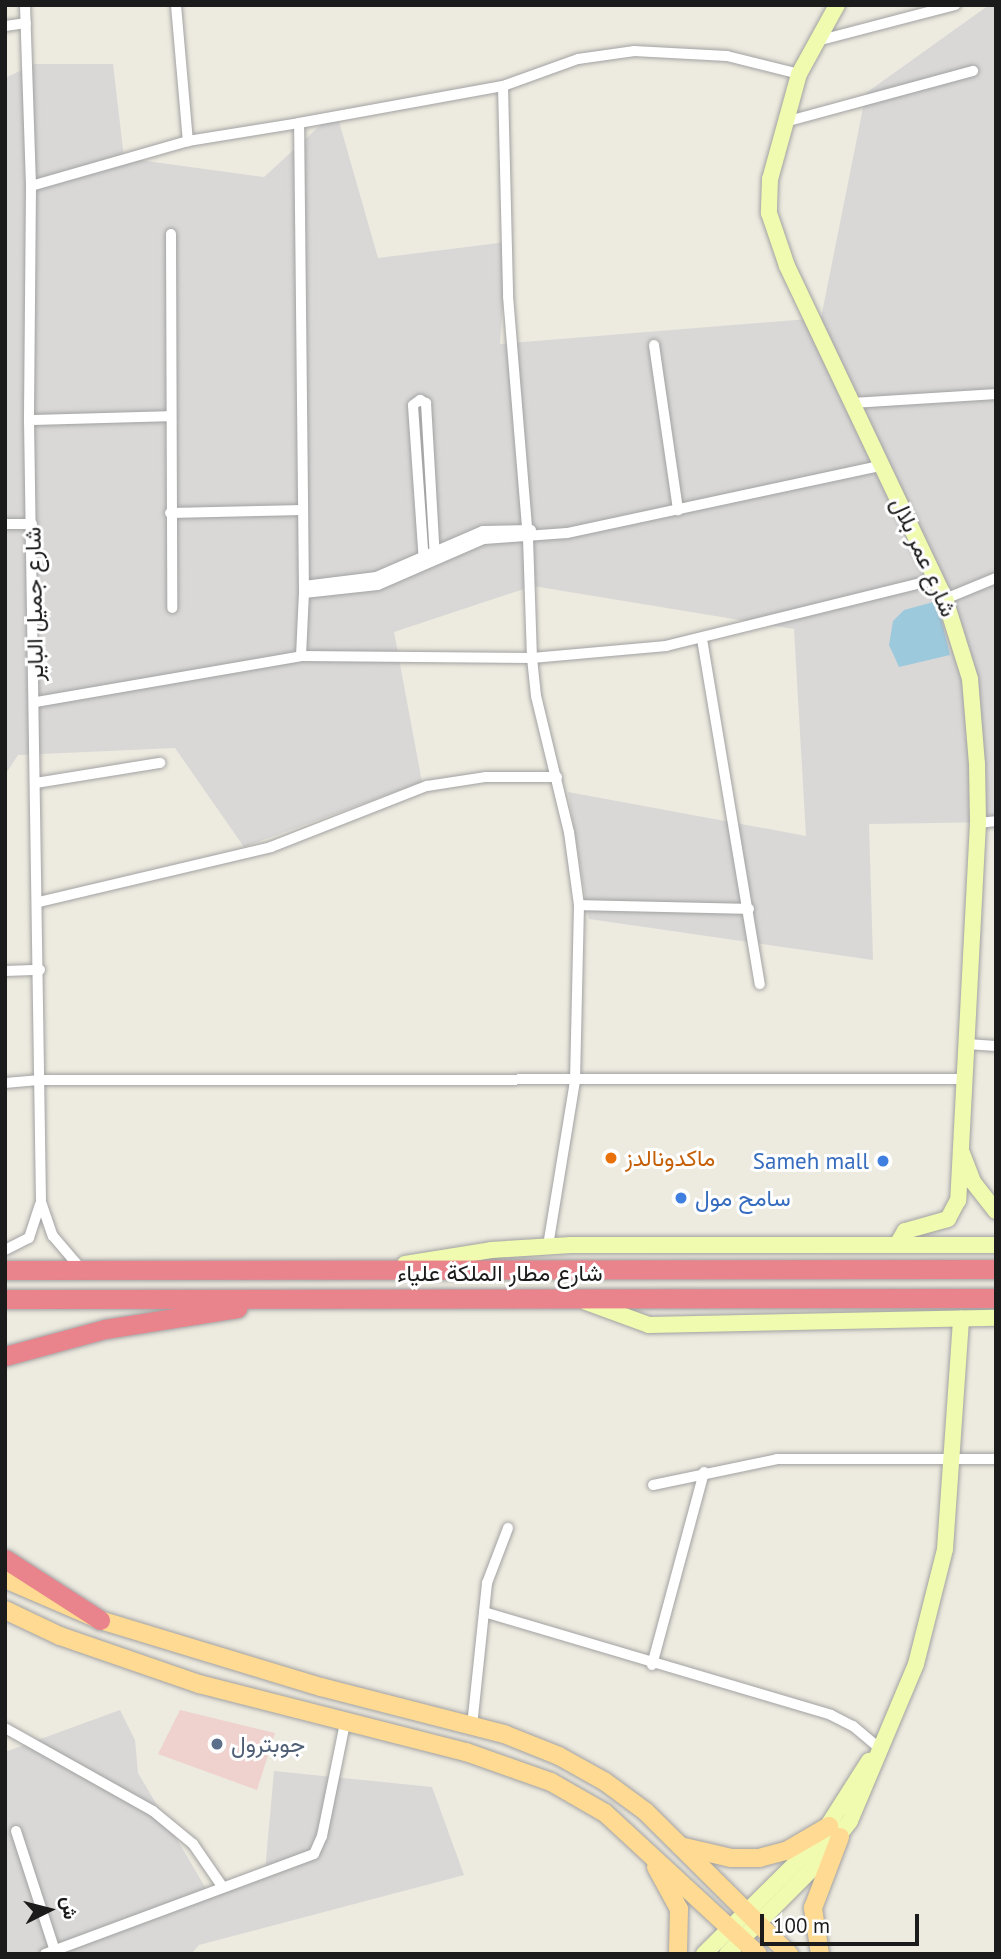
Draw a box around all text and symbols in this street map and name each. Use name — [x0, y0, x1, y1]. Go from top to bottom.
street label: شارع عمر بلال — [885, 493, 963, 621]
street label: شارع جميل الباير — [19, 527, 49, 681]
place label: ماكدونالدز — [625, 1144, 715, 1172]
place label: Sameh mall — [753, 1147, 869, 1175]
marker: ماكدونالدز — [603, 1150, 619, 1166]
marker: Sameh mall — [875, 1153, 891, 1169]
place label: سامح مول — [695, 1184, 791, 1212]
marker: سامح مول — [673, 1190, 689, 1206]
street label: شارع مطار الملكة علياء — [397, 1259, 603, 1287]
place label: جوبترول — [231, 1730, 305, 1758]
marker: جوبترول — [209, 1736, 225, 1752]
north arrow — [14, 1875, 84, 1945]
text: ش — [57, 1895, 83, 1920]
scale bar — [763, 1899, 922, 1943]
text: 100 m — [773, 1912, 830, 1939]

